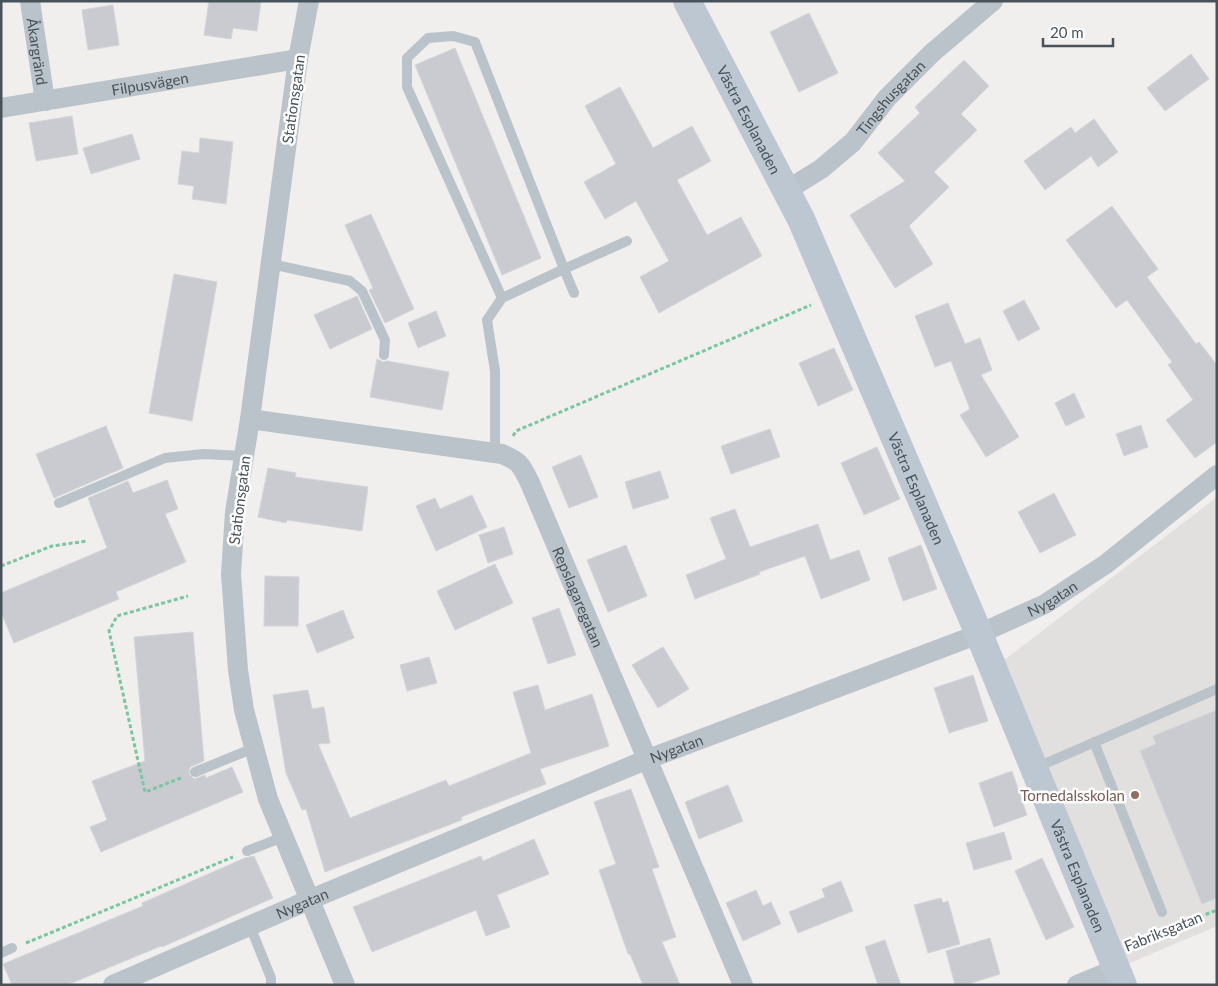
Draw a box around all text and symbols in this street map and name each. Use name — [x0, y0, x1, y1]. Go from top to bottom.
scale bar — [1043, 15, 1113, 47]
street label: Åkargränd — [24, 17, 52, 86]
text: 20 m — [1050, 23, 1084, 41]
street label: Stationsgatan — [278, 53, 308, 145]
street label: Tingshusgatan — [852, 56, 929, 139]
street label: Västra Esplanaden — [713, 62, 785, 177]
street label: Filpusvägen — [110, 68, 190, 99]
street label: Västra Esplanaden — [885, 429, 948, 547]
street label: Stationsgatan — [225, 455, 253, 545]
street label: Repslagaregatan — [549, 544, 608, 650]
street label: Nygatan — [1024, 576, 1080, 620]
street label: Nygatan — [647, 730, 705, 767]
place label: Tornedalsskolan — [1020, 786, 1125, 804]
marker: Tornedalsskolan — [1129, 789, 1141, 801]
street label: Västra Esplanaden — [1047, 817, 1109, 935]
street label: Nygatan — [273, 884, 331, 922]
street label: Fabriksgatan — [1121, 907, 1205, 955]

